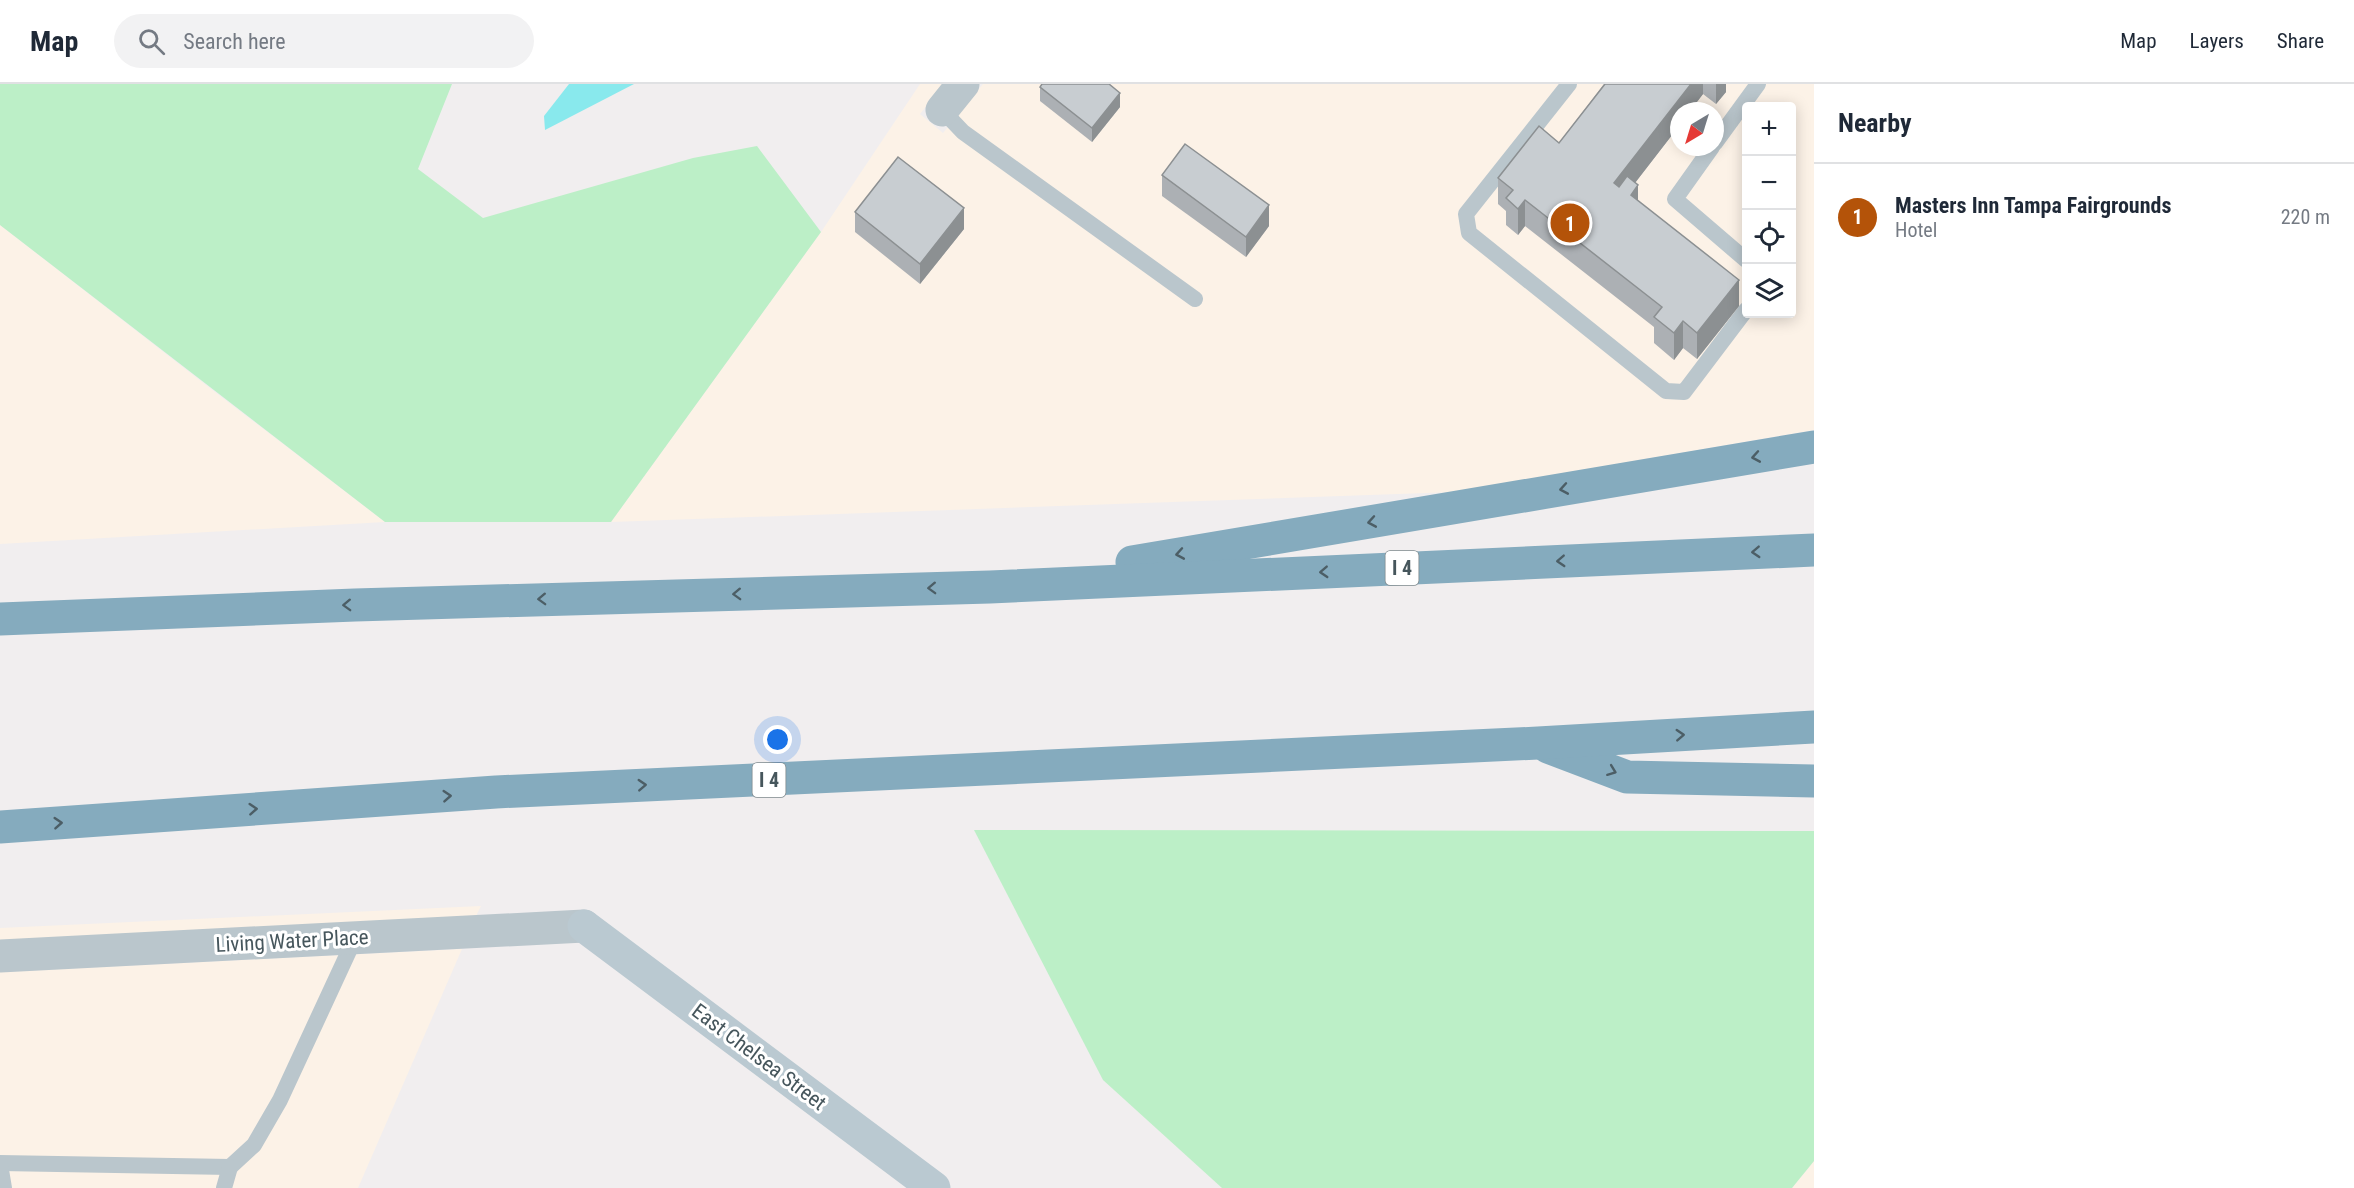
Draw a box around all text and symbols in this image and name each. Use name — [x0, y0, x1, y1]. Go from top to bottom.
search box — [114, 14, 534, 68]
text: Map — [30, 25, 78, 58]
icon: search — [135, 25, 168, 58]
text: Search here — [183, 29, 286, 54]
text: Map — [2120, 29, 2157, 53]
text: Layers — [2190, 29, 2244, 53]
text: Share — [2277, 29, 2324, 53]
north arrow — [1670, 102, 1724, 156]
map controls — [1742, 102, 1796, 318]
button: + — [1742, 102, 1796, 156]
text: Nearby — [1838, 108, 1912, 138]
button: − — [1742, 156, 1796, 210]
text: Masters Inn Tampa Fairgrounds — [1895, 193, 2171, 218]
pin: 1 — [1550, 200, 1590, 246]
text: 1 — [1852, 205, 1863, 229]
text: 220 m — [2281, 205, 2330, 229]
button: locate — [1742, 210, 1796, 264]
text: Hotel — [1895, 218, 1937, 242]
button: layers — [1742, 264, 1796, 318]
one-way arrow — [1752, 450, 1762, 463]
one-way arrow — [1559, 483, 1569, 495]
one-way arrow — [1367, 515, 1377, 528]
one-way arrow — [1751, 546, 1760, 559]
one-way arrow — [1175, 548, 1184, 560]
road number: I 4 — [1386, 551, 1418, 585]
one-way arrow — [1556, 555, 1565, 567]
one-way arrow — [1319, 565, 1328, 578]
one-way arrow — [927, 582, 936, 595]
one-way arrow — [732, 588, 741, 600]
one-way arrow — [537, 593, 546, 606]
one-way arrow — [343, 599, 352, 612]
your location — [763, 725, 792, 754]
one-way arrow — [1676, 729, 1685, 742]
road number: I 4 — [752, 763, 786, 797]
one-way arrow — [1607, 764, 1617, 777]
one-way arrow — [638, 779, 647, 792]
one-way arrow — [443, 789, 452, 802]
one-way arrow — [248, 803, 257, 816]
one-way arrow — [54, 816, 63, 829]
street label: Living Water Place — [215, 925, 369, 957]
street label: East Chelsea Street — [687, 999, 831, 1115]

